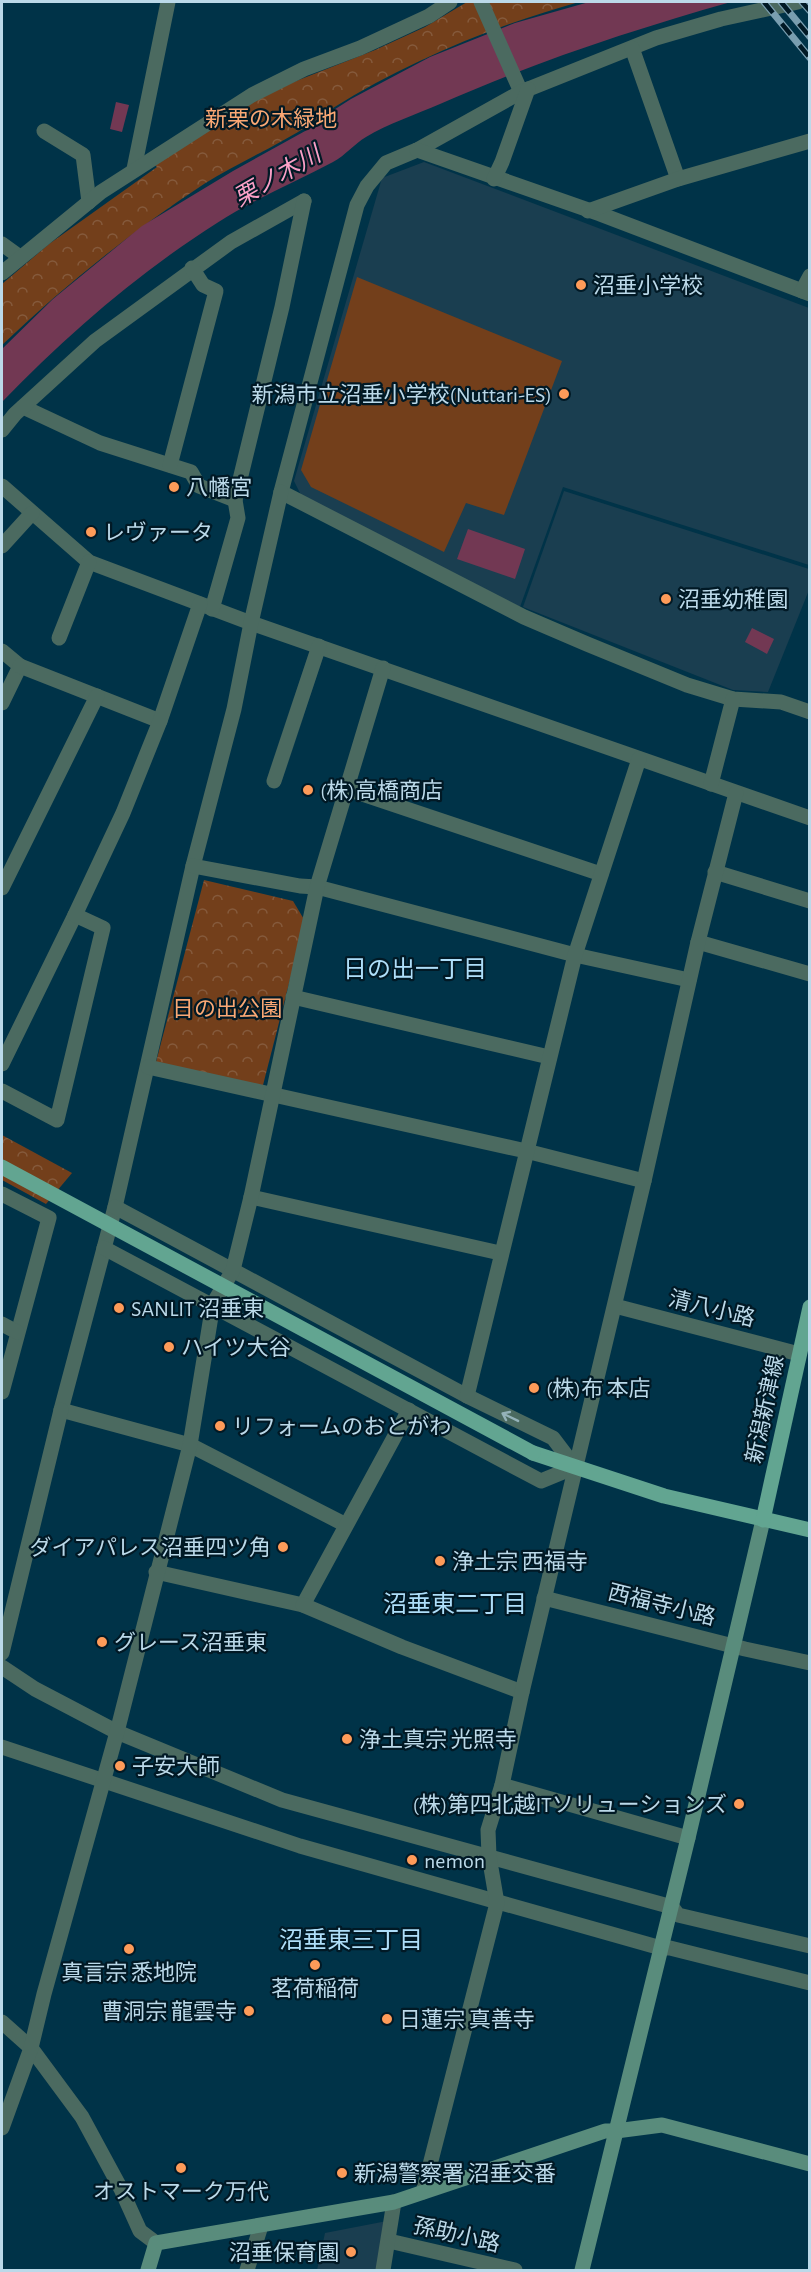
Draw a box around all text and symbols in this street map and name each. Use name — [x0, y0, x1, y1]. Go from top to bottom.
park label: 新栗の木緑地 — [205, 107, 337, 130]
water label: 栗ノ木川 — [229, 139, 328, 211]
place label: 沼垂小学校 — [593, 274, 703, 297]
marker: 沼垂小学校 — [574, 278, 588, 292]
place label: 新潟市立沼垂小学校(Nuttari-ES) — [251, 383, 552, 406]
marker: 新潟市立沼垂小学校(Nuttari-ES) — [557, 387, 571, 401]
place label: 八幡宮 — [186, 476, 252, 499]
marker: 八幡宮 — [167, 480, 181, 494]
place label: レヴァータ — [103, 521, 213, 544]
marker: レヴァータ — [84, 525, 98, 539]
place label: 沼垂幼稚園 — [678, 588, 788, 611]
marker: 沼垂幼稚園 — [659, 592, 673, 606]
place label: (株)高橋商店 — [320, 779, 443, 802]
marker: (株)高橋商店 — [301, 783, 315, 797]
district label: 日の出一丁目 — [343, 957, 487, 982]
park label: 日の出公園 — [172, 997, 282, 1020]
street label: 清八小路 — [666, 1287, 757, 1330]
place label: SANLIT 沼垂東 — [131, 1297, 264, 1320]
marker: SANLIT 沼垂東 — [112, 1301, 126, 1315]
place label: ハイツ大谷 — [181, 1336, 291, 1359]
marker: ハイツ大谷 — [162, 1340, 176, 1354]
street label: 新潟新津線 — [742, 1353, 787, 1465]
place label: (株)布 本店 — [546, 1377, 651, 1400]
marker: (株)布 本店 — [527, 1381, 541, 1395]
one-way arrow — [501, 1411, 519, 1422]
place label: リフォームのおとがわ — [232, 1415, 451, 1438]
marker: リフォームのおとがわ — [213, 1419, 227, 1433]
place label: ダイアパレス沼垂四ツ角 — [29, 1536, 271, 1559]
marker: ダイアパレス沼垂四ツ角 — [276, 1540, 290, 1554]
place label: 浄土宗 西福寺 — [452, 1550, 588, 1573]
marker: 浄土宗 西福寺 — [433, 1554, 447, 1568]
street label: 西福寺小路 — [606, 1580, 718, 1629]
district label: 沼垂東二丁目 — [383, 1591, 527, 1617]
place label: グレース沼垂東 — [114, 1631, 267, 1654]
marker: グレース沼垂東 — [95, 1635, 109, 1649]
place label: 浄土真宗 光照寺 — [359, 1728, 517, 1751]
marker: 浄土真宗 光照寺 — [340, 1732, 354, 1746]
place label: 子安大師 — [132, 1755, 220, 1778]
marker: 子安大師 — [113, 1759, 127, 1773]
place label: (株)第四北越ITソリューションズ — [412, 1793, 727, 1816]
marker: (株)第四北越ITソリューションズ — [732, 1797, 746, 1811]
place label: nemon — [424, 1850, 485, 1872]
marker: nemon — [405, 1853, 419, 1867]
district label: 沼垂東三丁目 — [279, 1927, 423, 1953]
marker: 真言宗 悉地院 — [122, 1942, 136, 1956]
marker: 茗荷稲荷 — [308, 1958, 322, 1972]
place label: 真言宗 悉地院 — [61, 1961, 197, 1984]
place label: 茗荷稲荷 — [271, 1977, 359, 2000]
place label: 曹洞宗 龍雲寺 — [101, 2000, 237, 2023]
marker: 曹洞宗 龍雲寺 — [242, 2004, 256, 2018]
place label: 日蓮宗 真善寺 — [399, 2008, 535, 2031]
marker: 日蓮宗 真善寺 — [380, 2012, 394, 2026]
marker: オストマーク万代 — [174, 2161, 188, 2175]
place label: 新潟警察署 沼垂交番 — [354, 2162, 556, 2185]
marker: 新潟警察署 沼垂交番 — [335, 2166, 349, 2180]
place label: オストマーク万代 — [93, 2181, 269, 2203]
street label: 孫助小路 — [411, 2213, 502, 2256]
place label: 沼垂保育園 — [229, 2241, 339, 2264]
marker: 沼垂保育園 — [344, 2245, 358, 2259]

